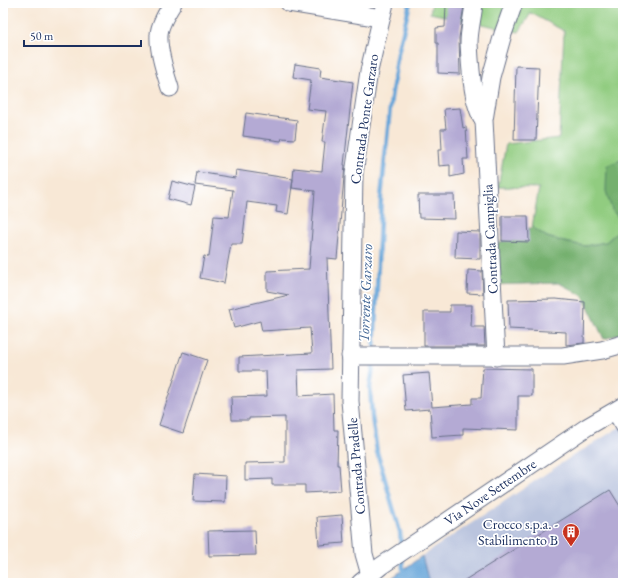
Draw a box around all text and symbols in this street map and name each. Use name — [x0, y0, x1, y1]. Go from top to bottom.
scale bar — [24, 22, 141, 48]
text: 50 m — [30, 28, 54, 44]
street label: Contrada Ponte Garzaro — [346, 53, 382, 185]
street label: Contrada Campiglia — [478, 183, 502, 294]
water label: Torrente Garzaro — [354, 243, 376, 343]
street label: Contrada Pradelle — [343, 416, 369, 515]
street label: Via Nove Settembre — [441, 454, 540, 529]
place label: Crocco s.p.a. - Stabilimento B — [478, 515, 558, 549]
building icon: Crocco s.p.a. - Stabilimento B — [561, 522, 581, 547]

